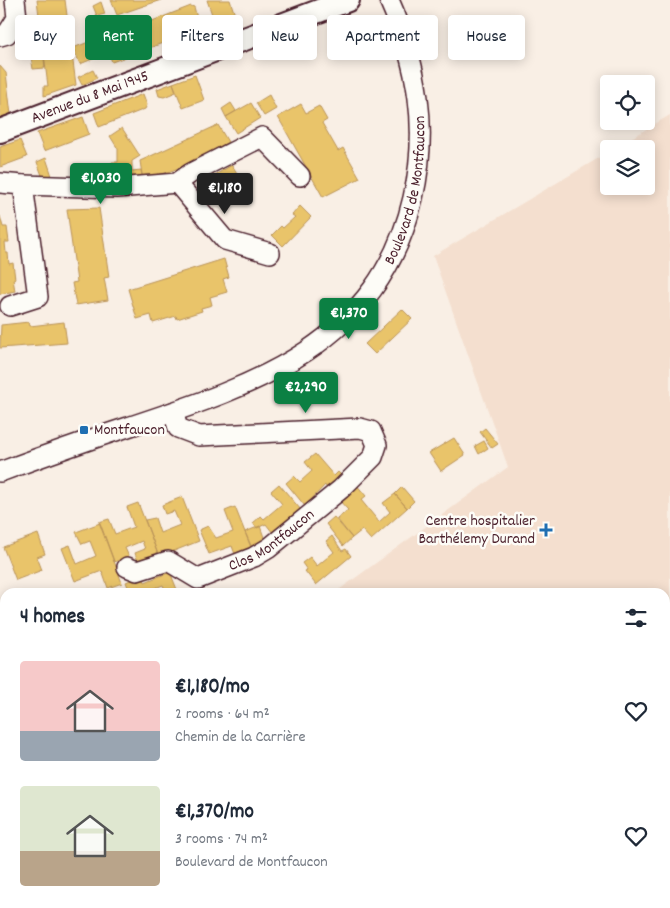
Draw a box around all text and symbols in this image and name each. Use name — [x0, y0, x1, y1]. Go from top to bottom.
chip: Buy — [15, 15, 75, 60]
chip: Rent — [85, 15, 152, 60]
chip: Filters — [162, 15, 243, 60]
chip: New — [253, 15, 317, 60]
chip: Apartment — [327, 15, 438, 60]
chip: House — [448, 15, 525, 60]
street label: Avenue du 8 Mai 1945 — [28, 65, 152, 130]
map controls — [600, 75, 655, 195]
button: locate — [600, 75, 655, 130]
street label: Boulevard de Montfaucon — [378, 115, 432, 269]
button: layers — [600, 140, 655, 195]
pin: €1,030 — [60, 162, 142, 205]
text: €1,030 — [81, 167, 121, 190]
pin: €1,180 — [184, 172, 266, 215]
text: €1,180 — [208, 177, 242, 200]
pin: €1,370 — [308, 298, 390, 340]
text: €1,370 — [330, 302, 368, 325]
pin: €2,290 — [265, 372, 347, 414]
text: €2,290 — [285, 376, 327, 399]
place label: Montfaucon — [94, 419, 165, 442]
marker: Montfaucon — [78, 424, 90, 436]
street label: Clos Montfaucon — [225, 504, 320, 577]
place label: Centre hospitalier Barthélemy Durand — [418, 510, 535, 551]
marker: Centre hospitalier Barthélemy Durand — [539, 523, 553, 537]
text: 4 homes — [20, 603, 85, 633]
icon: filters — [622, 604, 650, 632]
text: €1,180/mo — [175, 673, 250, 703]
icon: home — [60, 681, 120, 741]
icon: heart — [622, 697, 650, 725]
text: 2 rooms · 64 m² — [175, 703, 270, 726]
text: Chemin de la Carrière — [175, 726, 306, 749]
text: €1,370/mo — [175, 798, 254, 828]
icon: home — [60, 806, 120, 866]
icon: heart — [622, 822, 650, 850]
text: 3 rooms · 74 m² — [175, 828, 268, 851]
text: Boulevard de Montfaucon — [175, 851, 328, 874]

